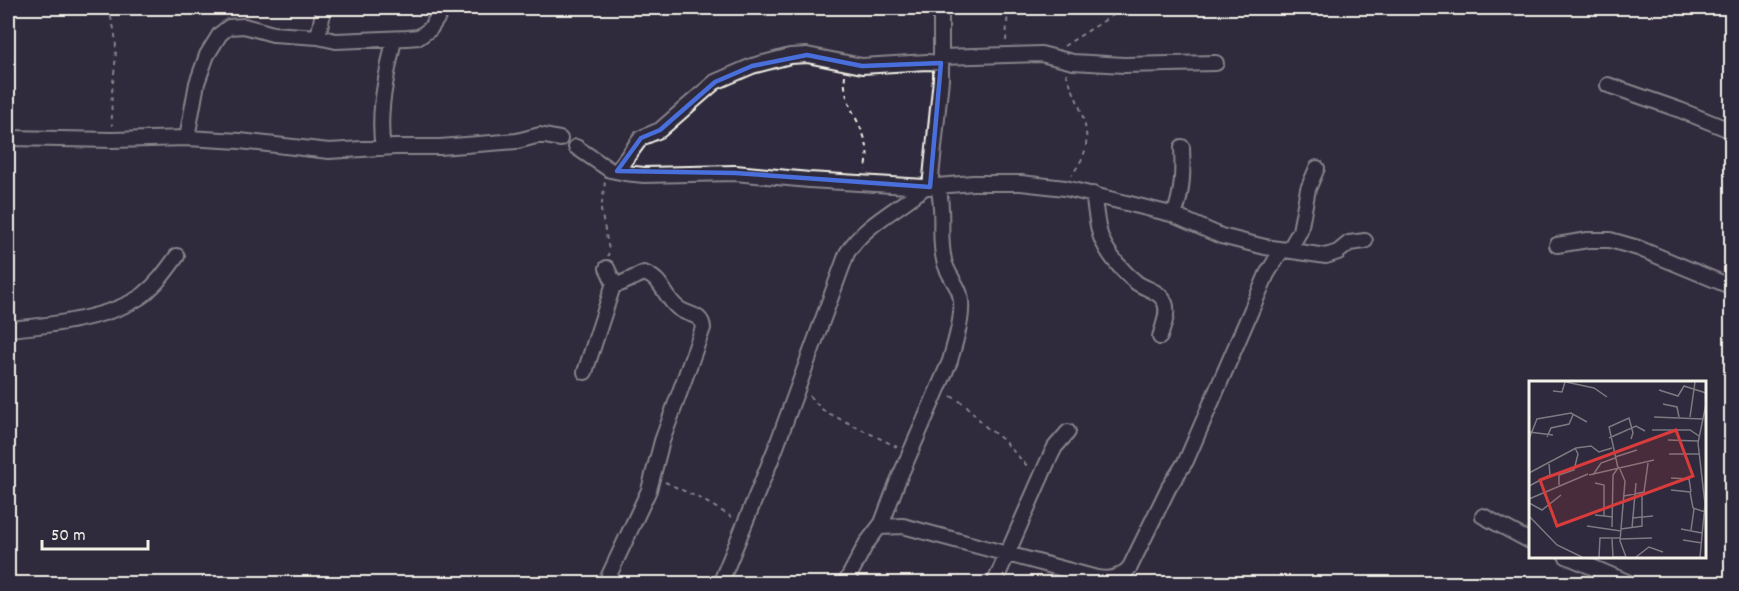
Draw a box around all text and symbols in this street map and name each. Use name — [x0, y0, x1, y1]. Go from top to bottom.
inset map — [1529, 381, 1706, 558]
scale bar — [42, 513, 148, 551]
text: 50 m — [51, 524, 86, 549]

